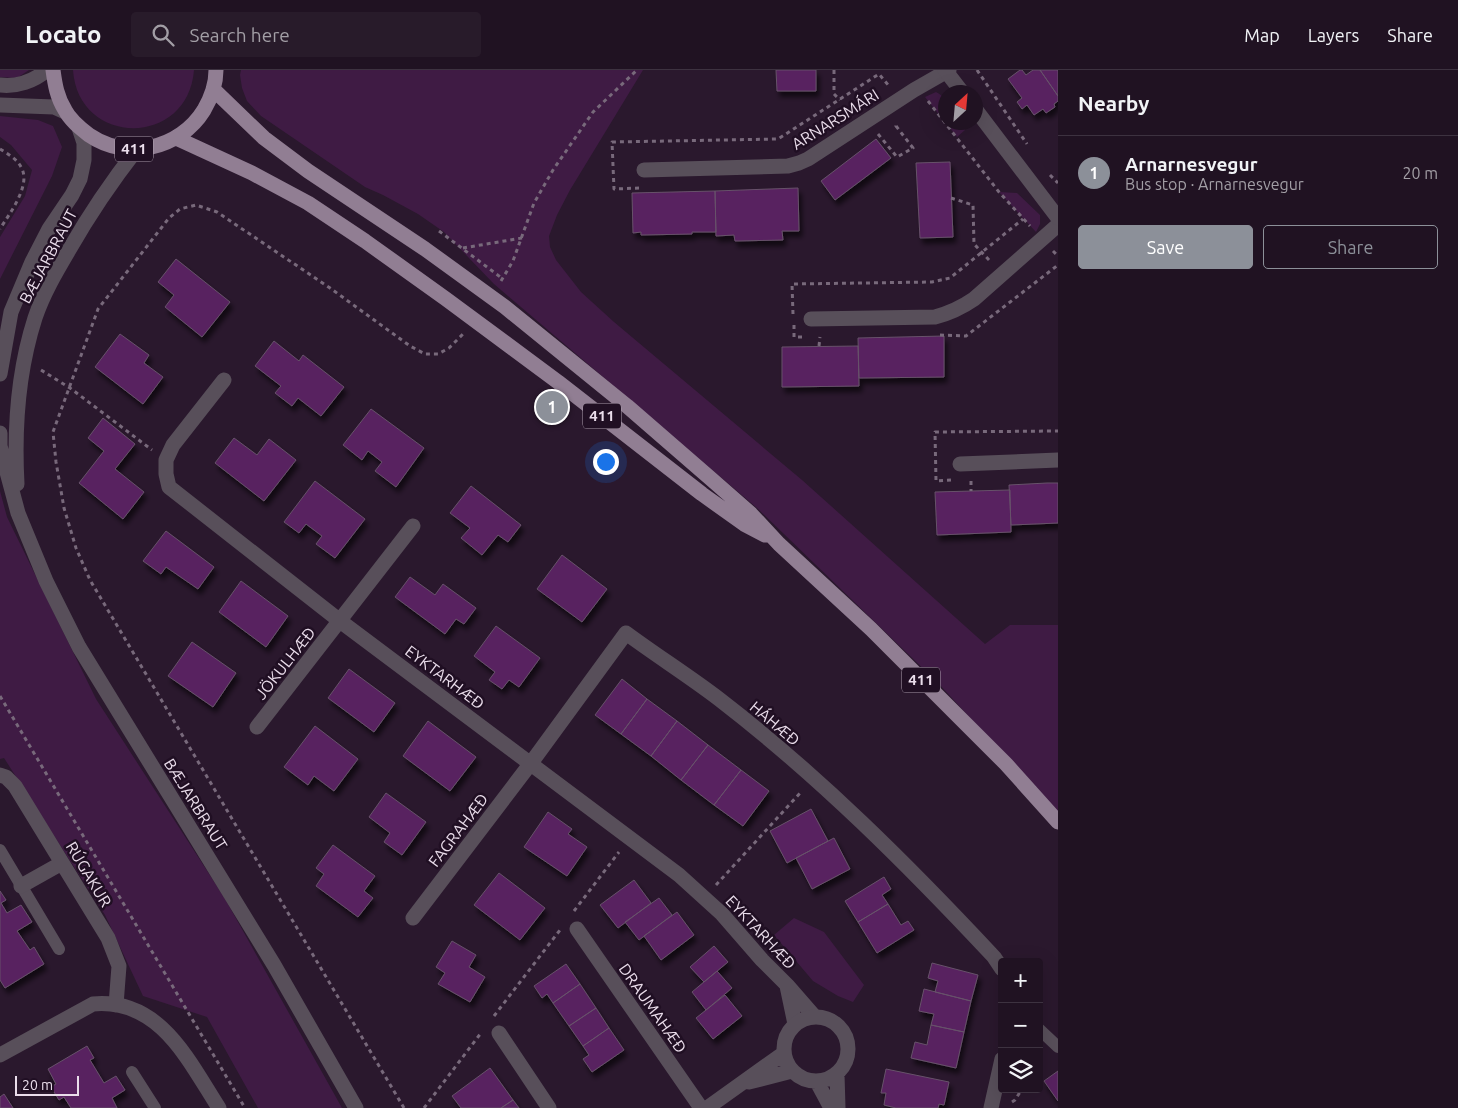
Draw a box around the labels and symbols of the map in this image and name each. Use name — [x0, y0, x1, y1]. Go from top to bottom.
street label: ARNARSMÁRI — [787, 83, 882, 153]
north arrow — [938, 85, 983, 130]
road number: 411 — [115, 136, 153, 162]
street label: BÆJARBRAUT — [16, 206, 80, 306]
pin: 1 — [536, 388, 568, 426]
road number: 411 — [583, 404, 621, 428]
your location — [593, 449, 619, 475]
street label: JÖKULHÆÐ — [251, 623, 319, 703]
street label: EYKTARHÆÐ — [402, 641, 488, 713]
road number: 411 — [902, 668, 940, 692]
street label: HÁHÆÐ — [747, 696, 805, 749]
street label: BÆJARBRAUT — [161, 755, 231, 853]
street label: FAGRAHÆÐ — [425, 790, 491, 870]
street label: RÚGAKUR — [63, 837, 117, 910]
street label: EYKTARHÆÐ — [722, 891, 800, 973]
street label: DRAUMAHÆÐ — [616, 960, 690, 1056]
scale bar — [15, 1073, 79, 1096]

